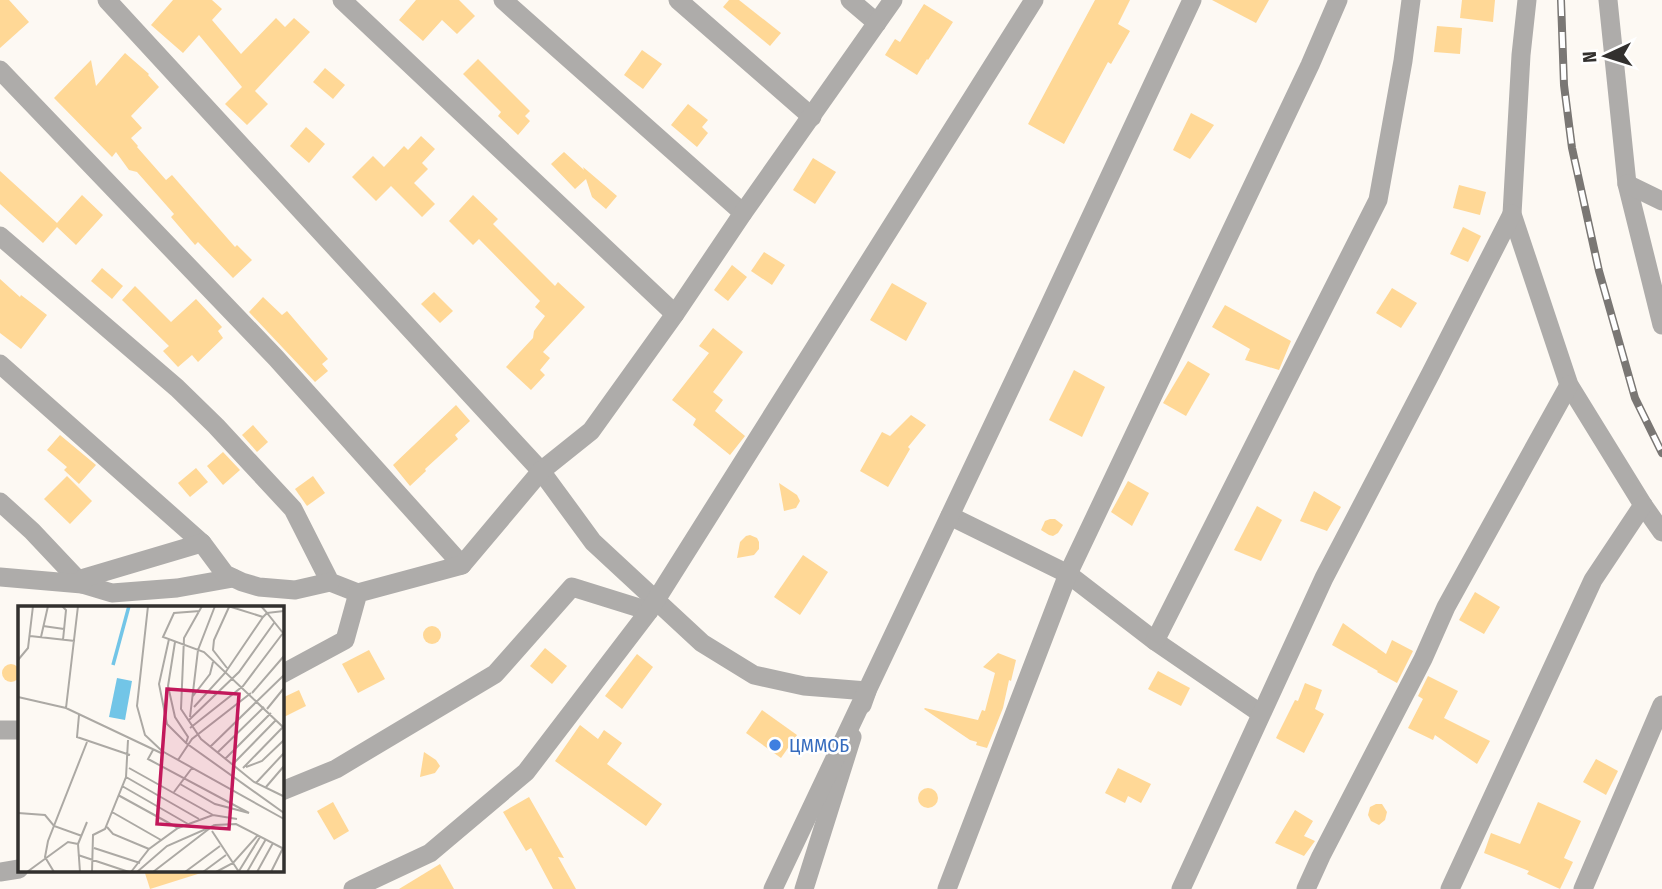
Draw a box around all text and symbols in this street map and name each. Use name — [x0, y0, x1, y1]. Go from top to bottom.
north arrow — [1571, 21, 1641, 91]
text: N — [1578, 51, 1601, 64]
inset map — [18, 606, 284, 872]
place label: ЦММОБ — [789, 734, 849, 757]
marker: ЦММОБ — [767, 737, 783, 753]

